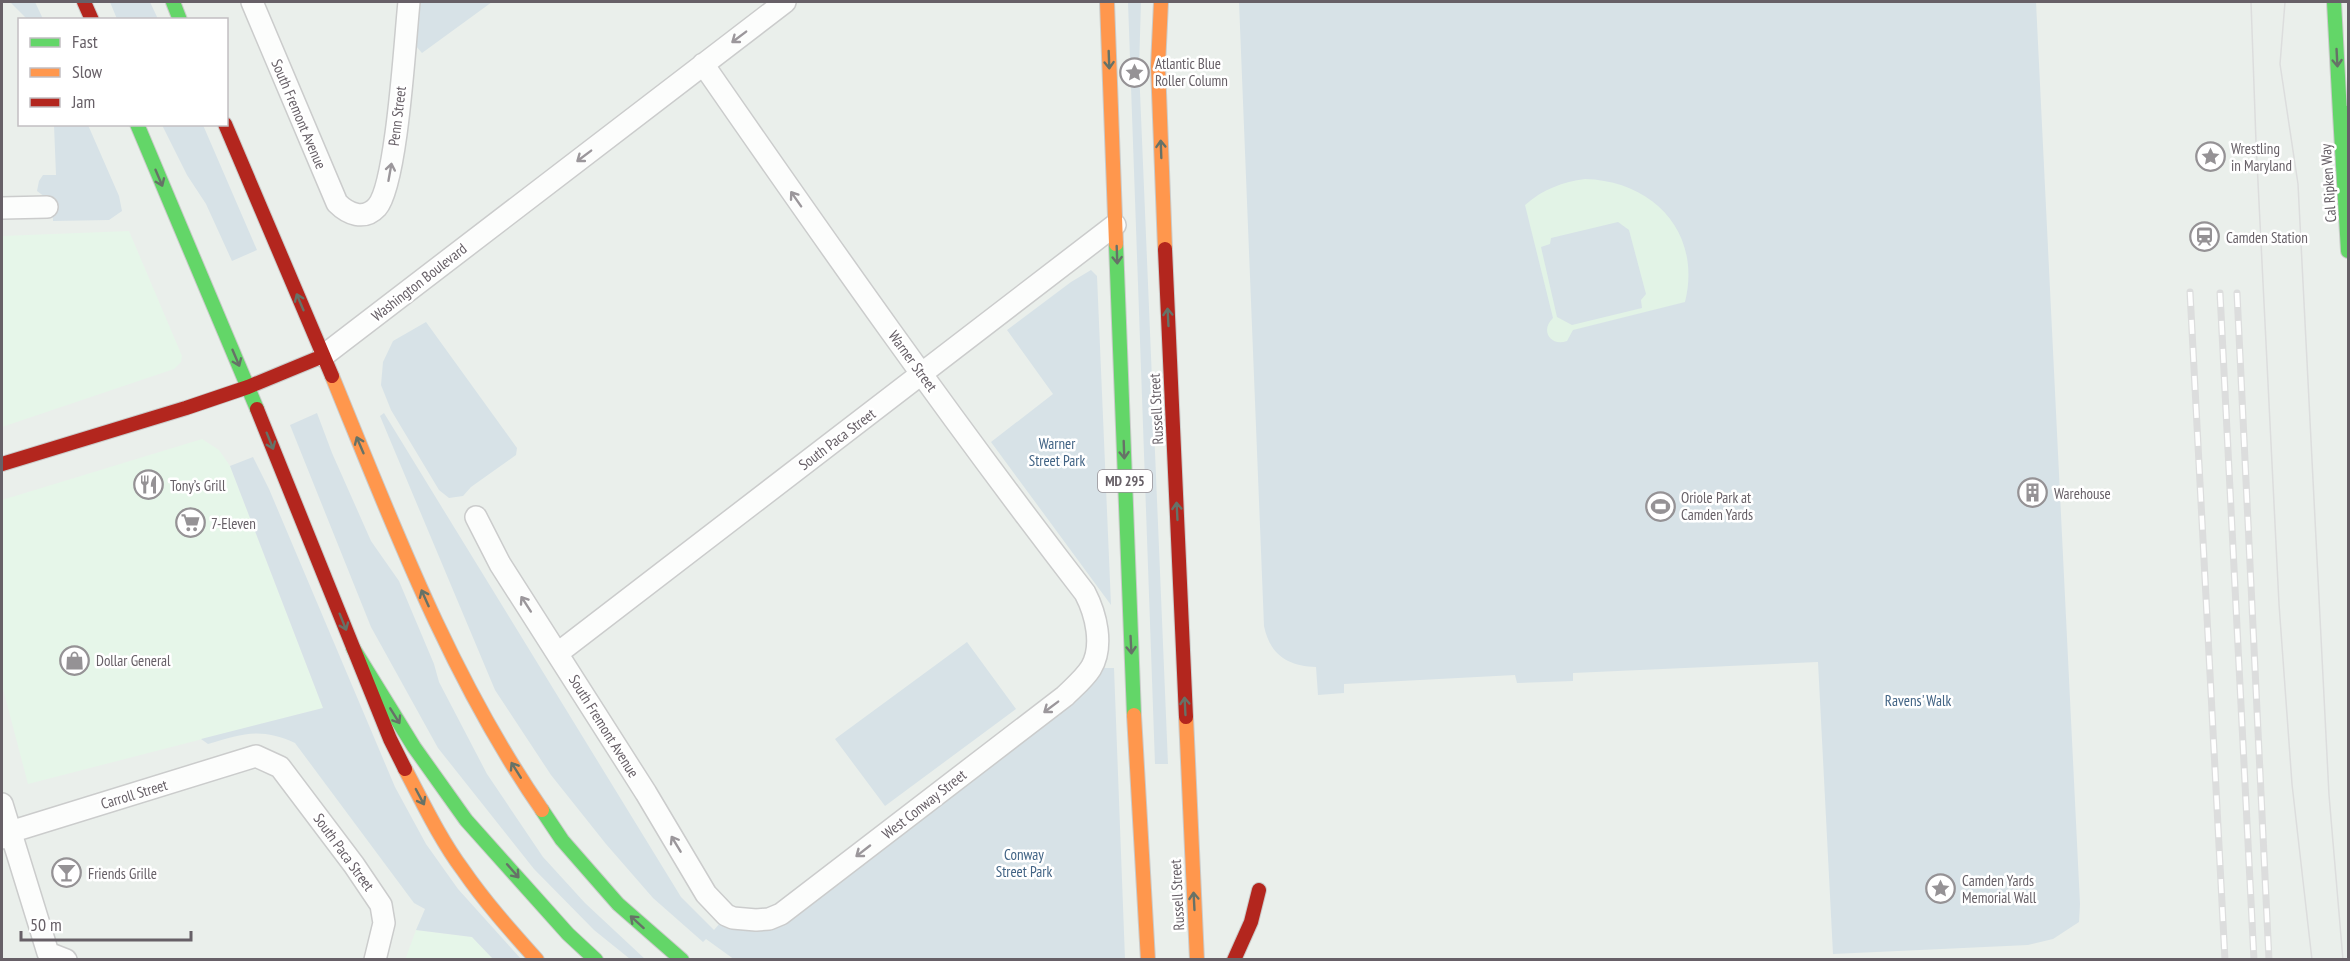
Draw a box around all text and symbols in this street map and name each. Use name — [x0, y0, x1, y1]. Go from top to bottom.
legend — [18, 18, 228, 126]
text: Fast — [72, 30, 98, 53]
one-way arrow — [731, 30, 747, 43]
one-way arrow — [2331, 47, 2342, 67]
one-way arrow — [1103, 49, 1114, 69]
place label: Atlantic Blue Roller Column — [1155, 54, 1228, 90]
street label: South Fremont Avenue — [267, 56, 331, 172]
place icon: Atlantic Blue Roller Column — [1118, 56, 1150, 88]
text: Slow — [72, 60, 103, 83]
street label: Penn Street — [384, 85, 410, 147]
text: Jam — [71, 90, 95, 113]
one-way arrow — [1155, 139, 1167, 159]
place label: Wrestling in Maryland — [2231, 139, 2292, 175]
place icon: Wrestling in Maryland — [2194, 141, 2226, 173]
street label: Cal Ripken Way — [2316, 143, 2340, 223]
one-way arrow — [576, 149, 592, 162]
one-way arrow — [384, 163, 395, 182]
one-way arrow — [154, 169, 166, 187]
one-way arrow — [790, 191, 802, 208]
station icon: Camden Station — [2189, 221, 2221, 253]
place label: Camden Station — [2226, 228, 2308, 247]
street label: Washington Boulevard — [368, 239, 470, 325]
one-way arrow — [1111, 244, 1122, 264]
one-way arrow — [294, 293, 306, 311]
one-way arrow — [1162, 307, 1173, 327]
street label: Warner Street — [885, 327, 941, 395]
one-way arrow — [231, 348, 242, 366]
street label: Russell Street — [1145, 373, 1167, 445]
street label: South Paca Street — [795, 404, 879, 474]
one-way arrow — [265, 432, 276, 450]
park label: Warner Street Park — [1029, 434, 1085, 470]
one-way arrow — [354, 436, 365, 454]
one-way arrow — [1118, 439, 1129, 459]
restaurant icon: Tony’s Grill — [133, 469, 165, 501]
road number: MD 295 — [1098, 470, 1152, 492]
place label: Tony’s Grill — [170, 476, 226, 495]
building icon: Warehouse — [2017, 477, 2049, 509]
place label: Warehouse — [2054, 484, 2111, 503]
place label: Oriole Park at Camden Yards — [1681, 488, 1753, 524]
sports icon: Oriole Park at Camden Yards — [1644, 490, 1676, 522]
one-way arrow — [1171, 502, 1182, 522]
supermarket icon: 7-Eleven — [174, 507, 206, 539]
place label: 7-Eleven — [211, 514, 256, 533]
one-way arrow — [418, 589, 429, 607]
one-way arrow — [520, 596, 532, 612]
one-way arrow — [338, 613, 349, 631]
one-way arrow — [1126, 634, 1137, 654]
shop icon: Dollar General — [59, 644, 91, 676]
place label: Dollar General — [96, 651, 171, 670]
street label: South Fremont Avenue — [565, 671, 643, 781]
park label: Ravens' Walk — [1885, 691, 1951, 710]
one-way arrow — [1180, 697, 1191, 717]
one-way arrow — [1043, 700, 1059, 713]
one-way arrow — [389, 707, 401, 724]
one-way arrow — [509, 762, 521, 779]
street label: West Conway Street — [878, 765, 970, 843]
street label: Carroll Street — [98, 775, 170, 813]
one-way arrow — [415, 788, 426, 806]
street label: South Paca Street — [309, 810, 379, 894]
one-way arrow — [670, 836, 682, 853]
one-way arrow — [855, 845, 871, 858]
park label: Conway Street Park — [996, 845, 1052, 881]
bar icon: Friends Grille — [51, 857, 83, 889]
street label: Russell Street — [1166, 859, 1188, 931]
one-way arrow — [506, 863, 520, 878]
place label: Friends Grille — [88, 864, 157, 883]
place label: Camden Yards Memorial Wall — [1962, 871, 2037, 907]
place icon: Camden Yards Memorial Wall — [1925, 873, 1957, 905]
one-way arrow — [1189, 892, 1200, 912]
scale bar — [21, 904, 190, 942]
text: 50 m — [30, 913, 62, 936]
one-way arrow — [630, 915, 645, 929]

